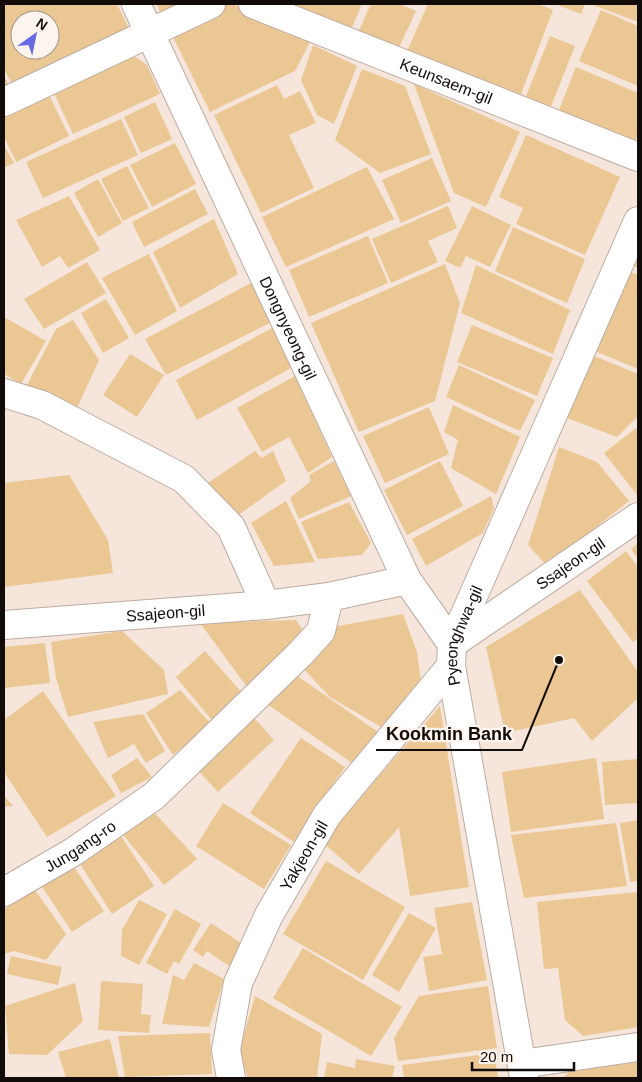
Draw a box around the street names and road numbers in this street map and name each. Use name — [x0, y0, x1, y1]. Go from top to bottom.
street label: Keunsaem-gil — [397, 55, 495, 107]
street label: Dongnyeong-gil — [256, 274, 320, 383]
street label: Ssajeon-gil — [533, 534, 608, 593]
street label: Pyeonghwa-gil — [443, 583, 486, 687]
street label: Ssajeon-gil — [125, 602, 206, 625]
street label: Jungang-ro — [42, 817, 119, 875]
street label: Yakjeon-gil — [277, 818, 331, 894]

